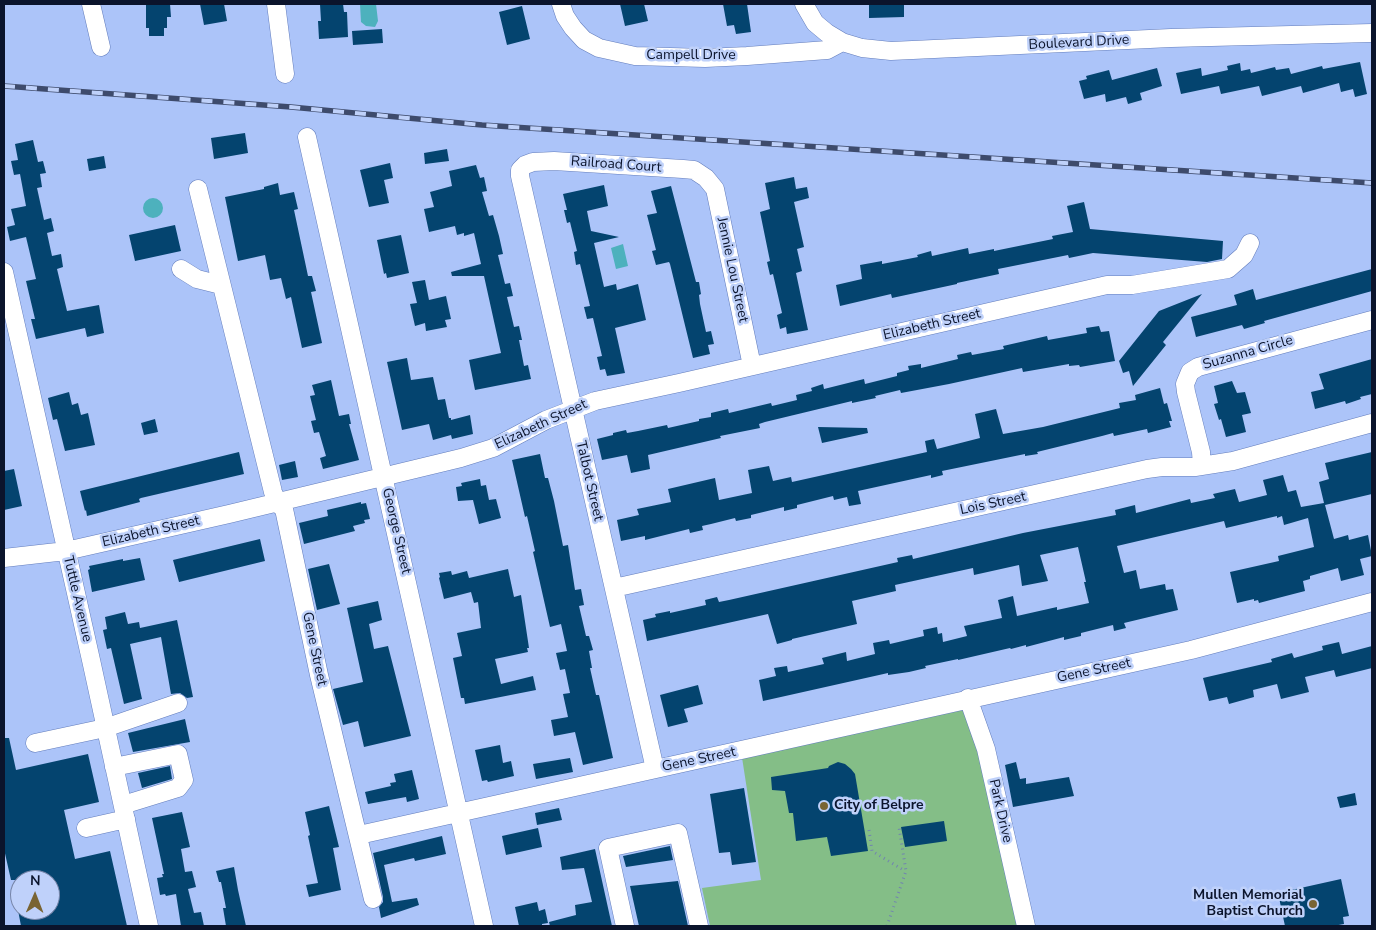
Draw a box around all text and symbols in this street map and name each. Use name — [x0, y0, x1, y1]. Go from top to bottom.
street label: Boulevard Drive — [1028, 32, 1130, 54]
street label: Campell Drive — [646, 48, 736, 64]
street label: Railroad Court — [570, 153, 662, 177]
street label: Jennie Lou Street — [713, 216, 751, 324]
street label: Elizabeth Street — [882, 306, 982, 344]
street label: Suzanna Circle — [1201, 332, 1295, 374]
street label: Elizabeth Street — [492, 396, 590, 454]
street label: Talbot Street — [572, 439, 606, 523]
street label: George Street — [378, 486, 414, 576]
street label: Lois Street — [958, 489, 1028, 519]
street label: Elizabeth Street — [101, 513, 201, 551]
street label: Tuttle Avenue — [59, 554, 95, 644]
street label: Gene Street — [298, 611, 330, 687]
street label: Gene Street — [1056, 655, 1132, 687]
street label: Gene Street — [661, 744, 737, 776]
street label: Park Drive — [985, 778, 1015, 844]
place label: City of Belpre — [834, 798, 924, 814]
marker: City of Belpre — [818, 800, 830, 812]
north arrow — [10, 870, 60, 920]
text: N — [30, 871, 41, 890]
place label: Mullen Memorial Baptist Church — [1193, 888, 1303, 920]
marker: Mullen Memorial Baptist Church — [1307, 898, 1319, 910]

